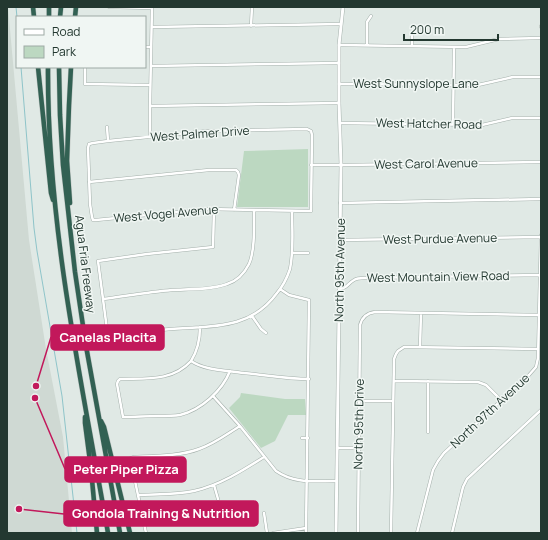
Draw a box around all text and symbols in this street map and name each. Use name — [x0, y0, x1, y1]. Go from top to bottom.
legend — [16, 16, 146, 68]
scale bar — [404, 16, 498, 42]
text: 200 m — [410, 21, 444, 38]
text: Road — [52, 23, 80, 40]
text: Park — [52, 43, 77, 60]
street label: West Sunnyslope Lane — [353, 75, 479, 92]
street label: West Hatcher Road — [376, 114, 482, 133]
street label: West Palmer Drive — [150, 122, 250, 145]
street label: West Carol Avenue — [374, 154, 478, 173]
street label: West Vogel Avenue — [113, 200, 219, 227]
street label: Agua Fria Freeway — [71, 214, 100, 315]
street label: North 95th Avenue — [330, 218, 349, 322]
street label: West Purdue Avenue — [383, 229, 497, 248]
street label: West Mountain View Road — [366, 267, 510, 286]
callout: Canelas Placita — [51, 325, 164, 350]
text: Canelas Placita — [59, 328, 157, 346]
street label: North 97th Avenue — [446, 369, 533, 452]
street label: North 95th Drive — [349, 378, 368, 470]
callout: Peter Piper Pizza — [65, 457, 186, 482]
text: Peter Piper Pizza — [73, 460, 179, 478]
callout: Gondola Training & Nutrition — [64, 501, 258, 526]
text: Gondola Training & Nutrition — [72, 504, 250, 522]

